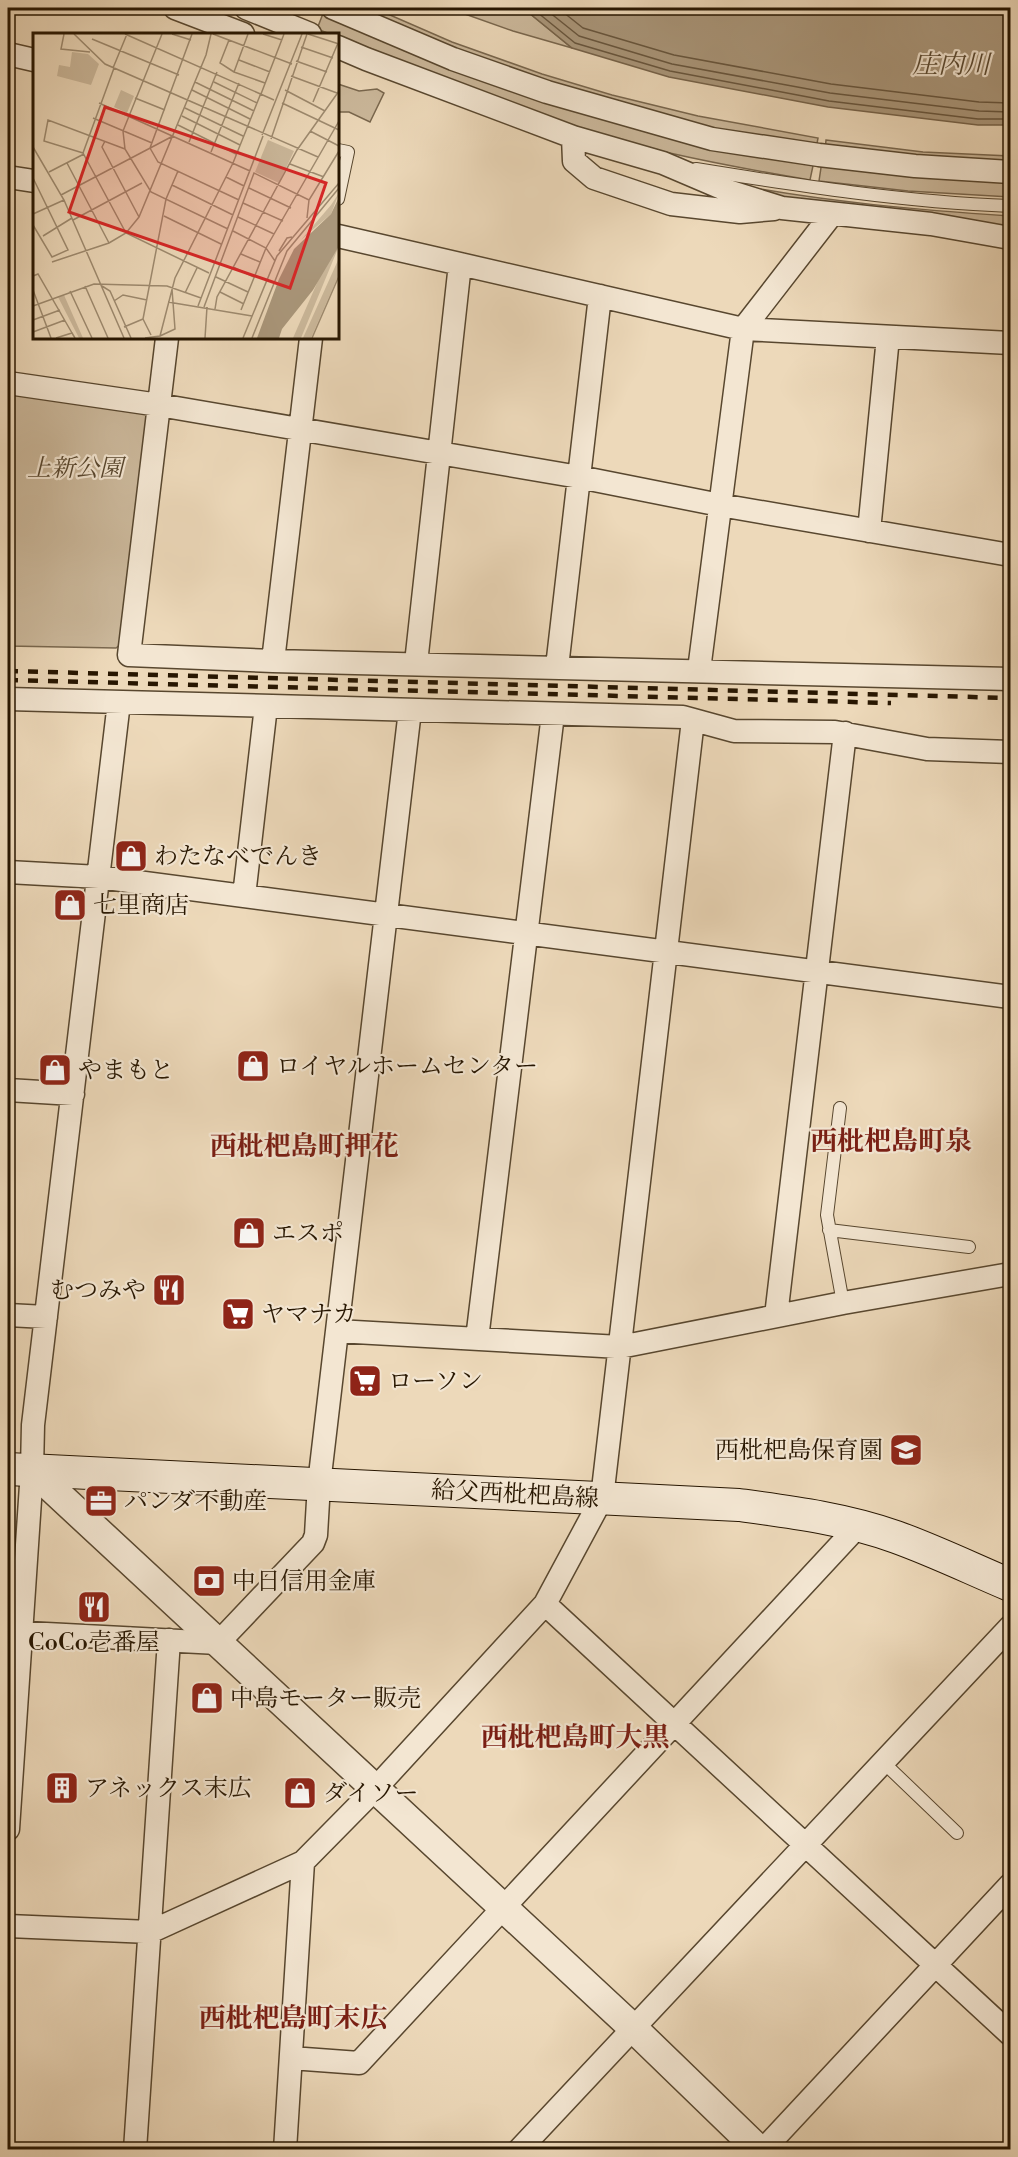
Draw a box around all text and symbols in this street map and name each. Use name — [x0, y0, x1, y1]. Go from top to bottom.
inset map — [33, 33, 339, 339]
water label: 庄内川 — [912, 49, 993, 81]
park label: 上新公園 — [27, 454, 127, 484]
shop icon: わたなべでんき — [113, 838, 149, 874]
place label: わたなべでんき — [154, 842, 322, 872]
shop icon: 七里商店 — [52, 887, 88, 923]
place label: 七里商店 — [93, 891, 189, 921]
shop icon: ロイヤルホームセンター — [235, 1048, 271, 1084]
shop icon: やまもと — [37, 1052, 73, 1088]
place label: ロイヤルホームセンター — [276, 1052, 538, 1082]
place label: やまもと — [78, 1056, 174, 1086]
district label: 西枇杷島町泉 — [810, 1125, 972, 1159]
district label: 西枇杷島町押花 — [210, 1130, 399, 1164]
shop icon: エスポ — [231, 1215, 267, 1251]
place label: エスポ — [272, 1219, 344, 1249]
restaurant icon: むつみや — [151, 1272, 187, 1308]
place label: むつみや — [50, 1276, 146, 1306]
supermarket icon: ヤマナカ — [220, 1296, 256, 1332]
place label: ヤマナカ — [261, 1300, 357, 1330]
supermarket icon: ローソン — [347, 1363, 383, 1399]
place label: ローソン — [388, 1367, 483, 1397]
school or university icon: 西枇杷島保育園 — [888, 1432, 924, 1468]
place label: 西枇杷島保育園 — [715, 1436, 883, 1466]
street label: 給父西枇杷島線 — [430, 1476, 600, 1514]
office icon: パンダ不動産 — [83, 1483, 119, 1519]
place label: パンダ不動産 — [124, 1487, 267, 1517]
bank icon: 中日信用金庫 — [191, 1563, 227, 1599]
place label: 中日信用金庫 — [232, 1567, 376, 1597]
restaurant icon: CoCo壱番屋 — [76, 1589, 112, 1625]
place label: CoCo壱番屋 — [28, 1628, 160, 1658]
shop icon: 中島モーター販売 — [189, 1680, 225, 1716]
place label: 中島モーター販売 — [230, 1684, 421, 1714]
district label: 西枇杷島町大黒 — [481, 1721, 670, 1755]
building icon: アネックス末広 — [44, 1770, 80, 1806]
place label: アネックス末広 — [85, 1774, 252, 1804]
shop icon: ダイソー — [282, 1775, 318, 1811]
place label: ダイソー — [323, 1779, 419, 1809]
district label: 西枇杷島町末広 — [199, 2002, 388, 2036]

